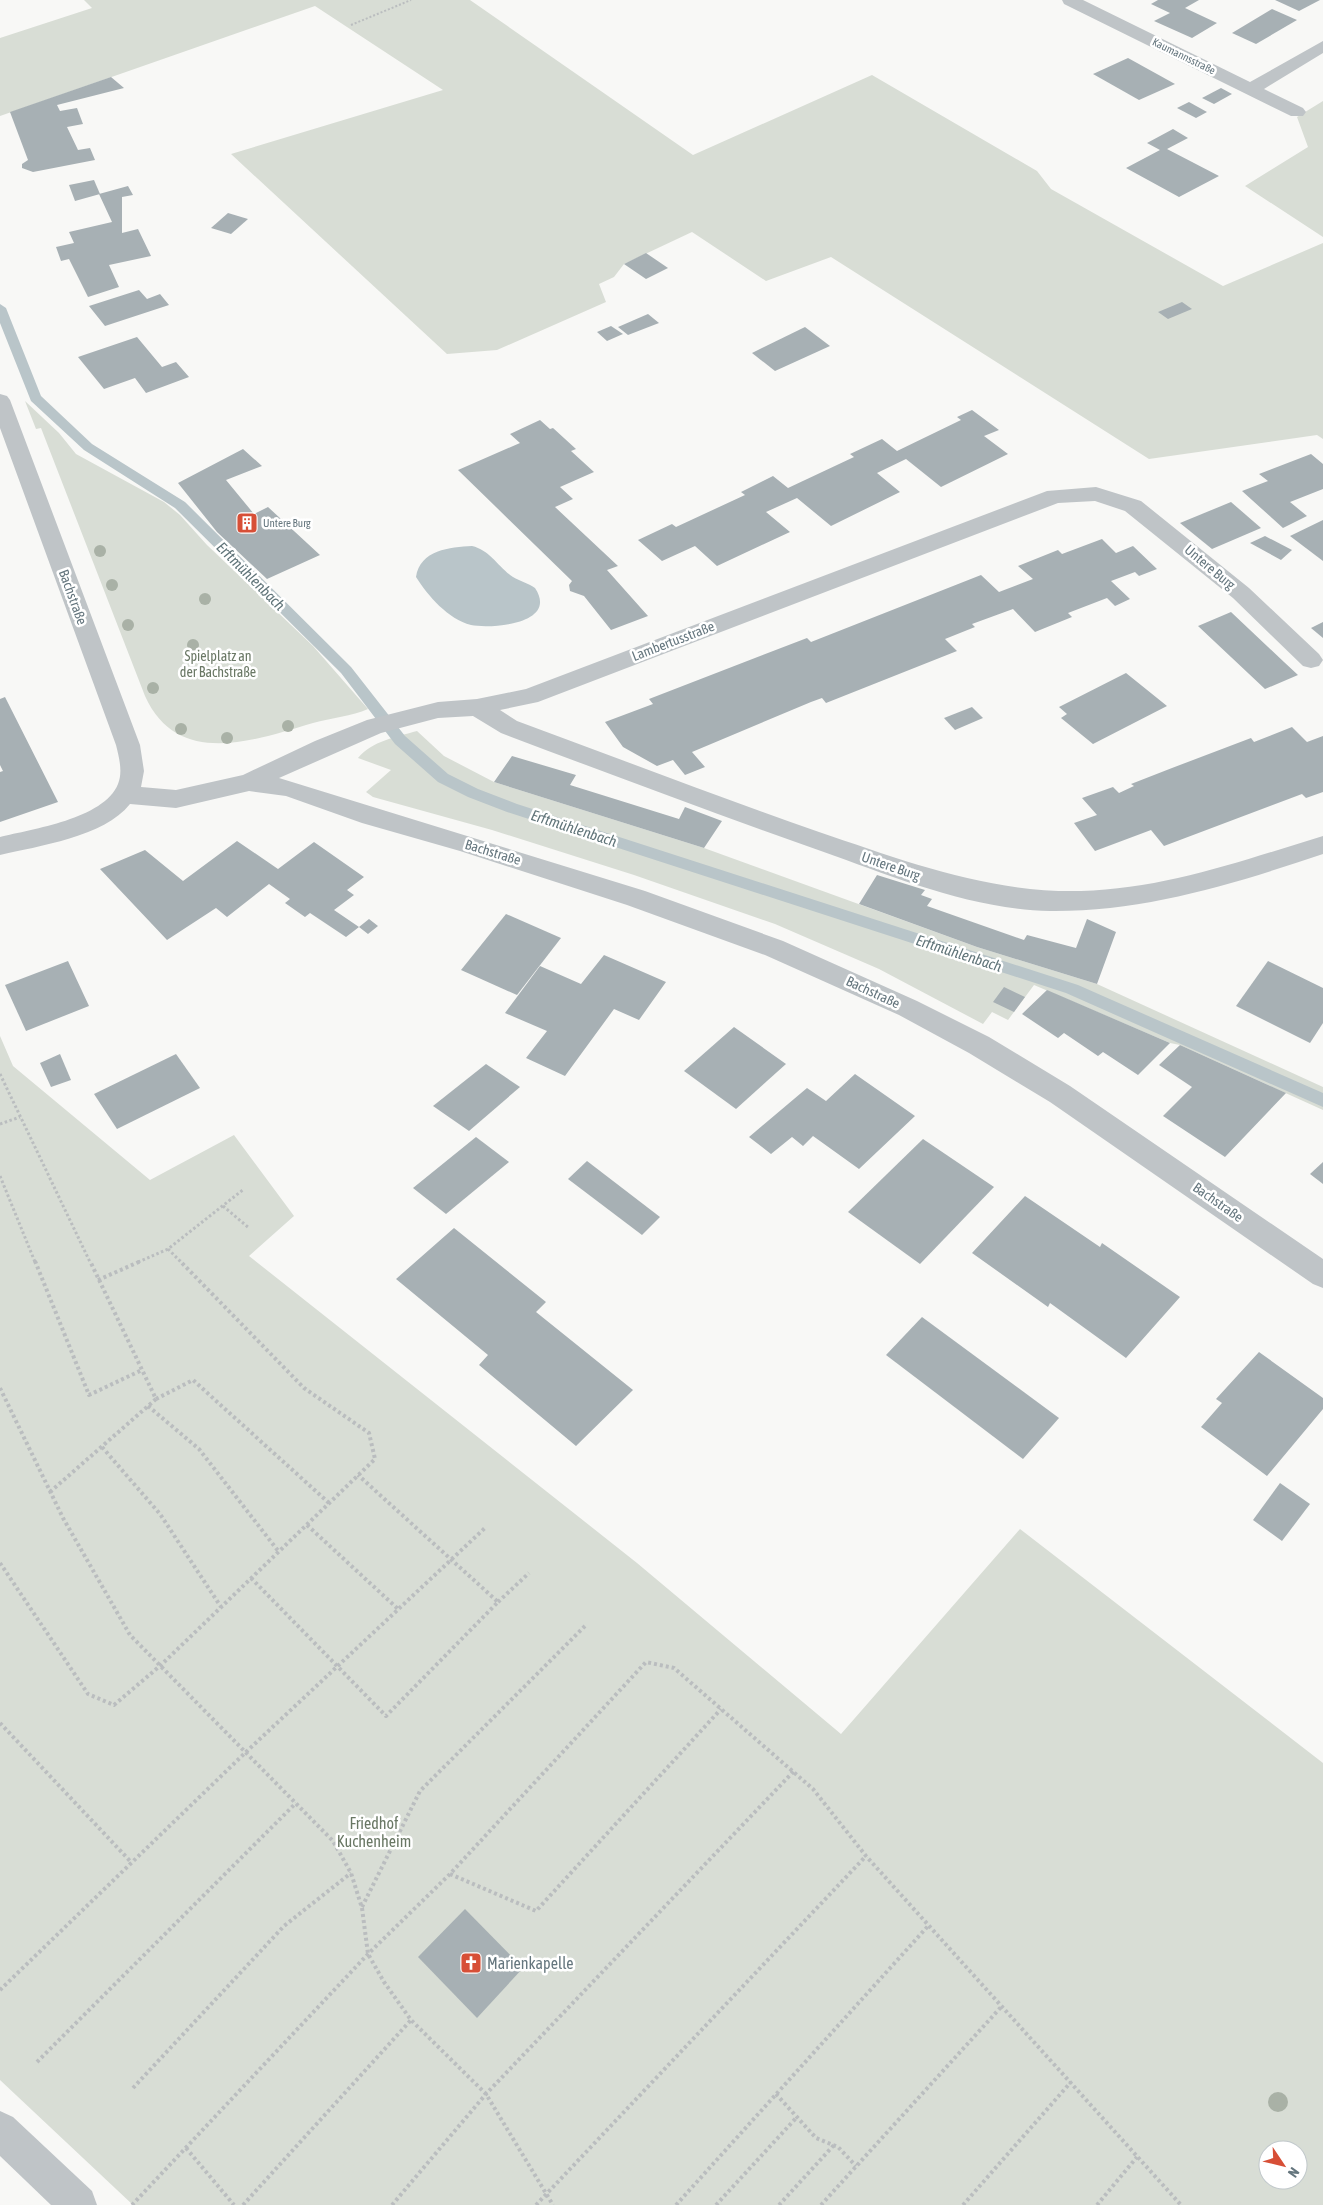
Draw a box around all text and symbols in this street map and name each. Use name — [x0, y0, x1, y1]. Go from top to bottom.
street label: Kaumannsstraße — [1151, 36, 1217, 76]
building icon: Untere Burg — [235, 511, 259, 535]
place label: Untere Burg — [263, 517, 311, 529]
water label: Erftmühlenbach — [213, 538, 289, 614]
street label: Untere Burg — [1182, 541, 1238, 593]
street label: Bachstraße — [56, 567, 90, 627]
street label: Lambertusstraße — [630, 618, 716, 664]
park label: Spielplatz an der Bachstraße — [180, 648, 256, 680]
water label: Erftmühlenbach — [529, 806, 619, 850]
street label: Bachstraße — [463, 836, 523, 868]
street label: Untere Burg — [860, 849, 922, 883]
water label: Erftmühlenbach — [914, 931, 1004, 975]
street label: Bachstraße — [844, 973, 902, 1011]
street label: Bachstraße — [1190, 1179, 1246, 1225]
park label: Friedhof Kuchenheim — [337, 1814, 411, 1850]
church icon: Marienkapelle — [459, 1951, 483, 1975]
place label: Marienkapelle — [487, 1954, 574, 1973]
north arrow — [1258, 2140, 1308, 2190]
text: N — [1285, 2164, 1303, 2180]

